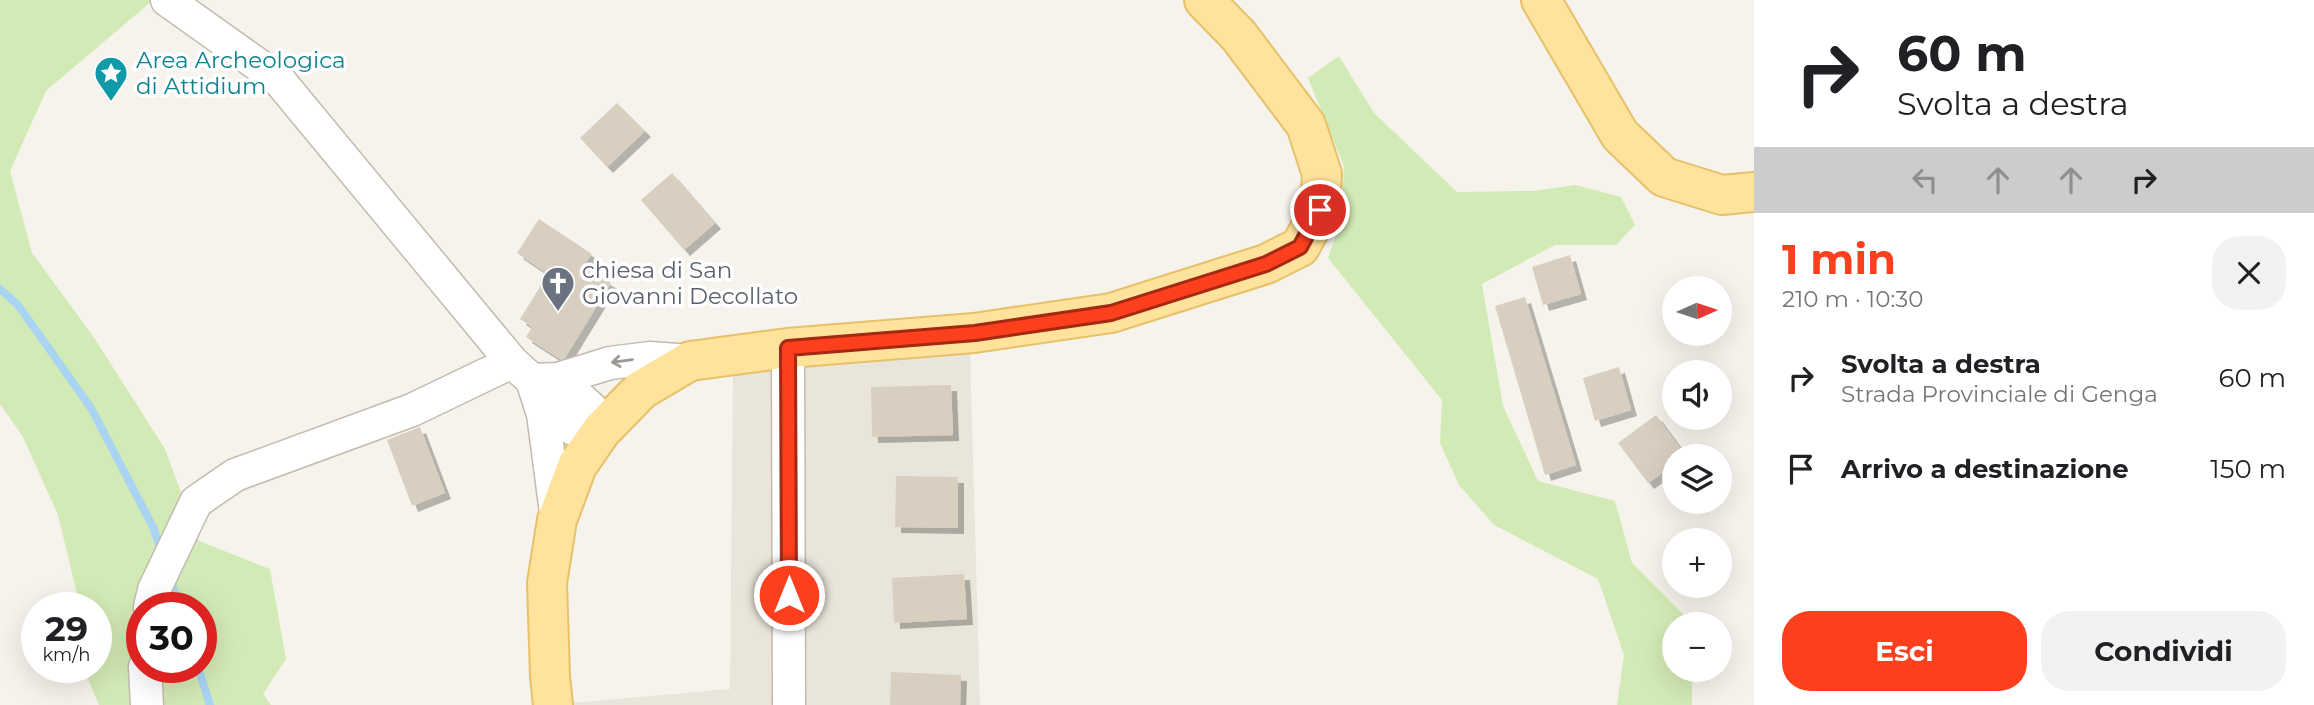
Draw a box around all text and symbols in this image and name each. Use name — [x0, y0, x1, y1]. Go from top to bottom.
text: 60 m — [1897, 24, 2027, 83]
icon: right — [1782, 28, 1873, 119]
place label: Area Archeologica di Attidium — [136, 46, 346, 100]
place icon: Area Archeologica di Attidium — [92, 54, 130, 103]
text: Svolta a destra — [1897, 84, 2129, 123]
icon: left — [1906, 161, 1944, 199]
icon: ahead — [1979, 161, 2017, 199]
icon: ahead — [2052, 161, 2090, 199]
icon: right — [2125, 161, 2163, 199]
pin — [1290, 180, 1350, 240]
icon: arrive — [1301, 191, 1339, 229]
text: 1 min — [1782, 233, 1896, 285]
button: close — [2212, 236, 2286, 310]
place label: chiesa di San Giovanni Decollato — [582, 256, 798, 310]
church icon: chiesa di San Giovanni Decollato — [539, 264, 577, 313]
north arrow — [1662, 276, 1732, 346]
map controls — [1662, 276, 1732, 682]
text: 210 m · 10:30 — [1782, 285, 1923, 313]
text: Svolta a destra — [1841, 348, 2041, 380]
one-way arrow — [611, 355, 634, 368]
icon: right — [1782, 359, 1820, 397]
button: sound — [1662, 360, 1732, 430]
text: 60 m — [2219, 362, 2286, 394]
text: Strada Provinciale di Genga — [1841, 380, 2158, 408]
button: layers — [1662, 444, 1732, 514]
icon: arrive — [1782, 450, 1820, 488]
text: Arrivo a destinazione — [1841, 453, 2129, 485]
text: 150 m — [2210, 453, 2286, 485]
button: + — [1662, 528, 1732, 598]
position arrow — [752, 558, 826, 632]
speed limit sign: 30 — [126, 592, 217, 683]
text: 29 — [45, 607, 88, 650]
button: Esci — [1782, 611, 2027, 691]
button: Condividi — [2041, 611, 2286, 691]
button: − — [1662, 612, 1732, 682]
text: km/h — [42, 644, 91, 666]

